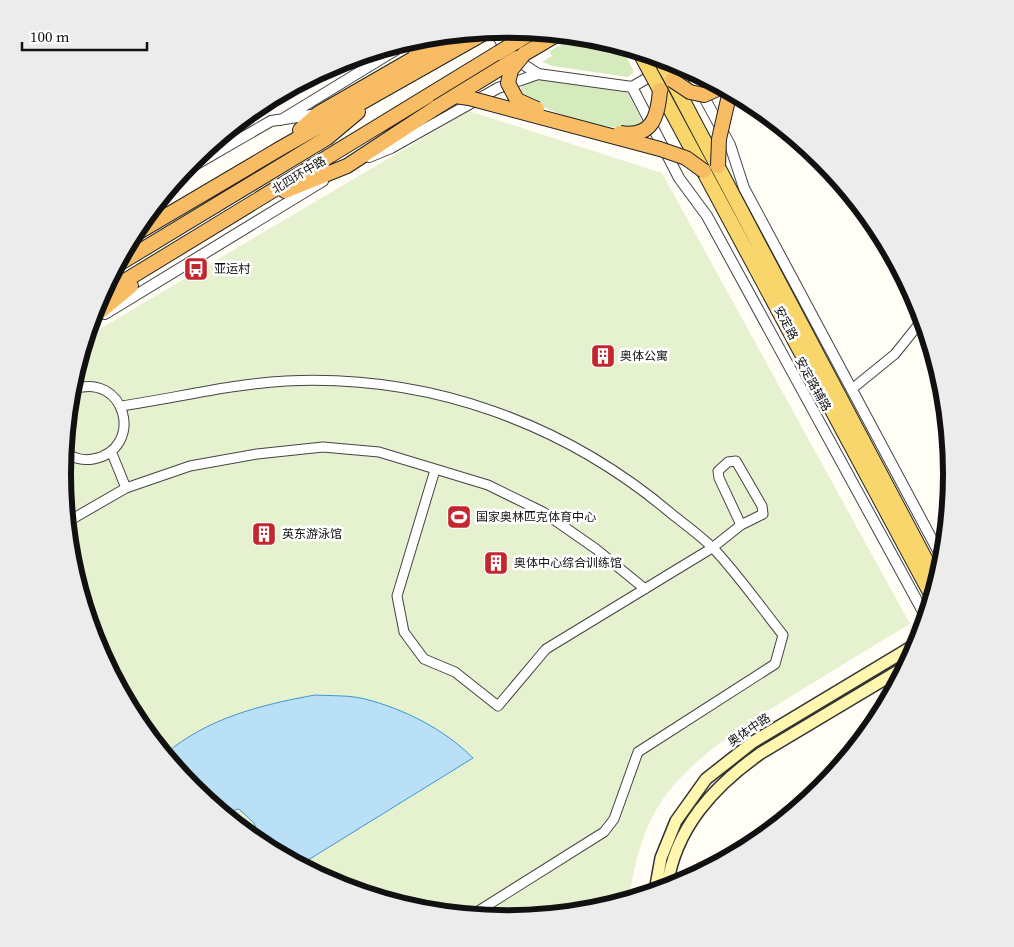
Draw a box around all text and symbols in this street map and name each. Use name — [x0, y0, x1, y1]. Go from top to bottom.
scale bar — [22, 20, 148, 52]
text: 100 m — [30, 26, 70, 47]
street label: 北四环中路 — [269, 153, 329, 197]
bus stop icon: 亚运村 — [183, 256, 209, 282]
place label: 亚运村 — [214, 261, 251, 277]
street label: 安定路 — [770, 303, 802, 343]
building icon: 奥体公寓 — [590, 343, 616, 369]
place label: 奥体公寓 — [620, 348, 668, 364]
street label: 安定路辅路 — [791, 354, 835, 414]
sports icon: 国家奥林匹克体育中心 — [446, 504, 472, 530]
place label: 国家奥林匹克体育中心 — [476, 509, 596, 525]
building icon: 英东游泳馆 — [251, 521, 277, 547]
place label: 英东游泳馆 — [282, 526, 342, 542]
building icon: 奥体中心综合训练馆 — [483, 550, 509, 576]
place label: 奥体中心综合训练馆 — [514, 555, 622, 571]
street label: 奥体中路 — [725, 710, 773, 750]

